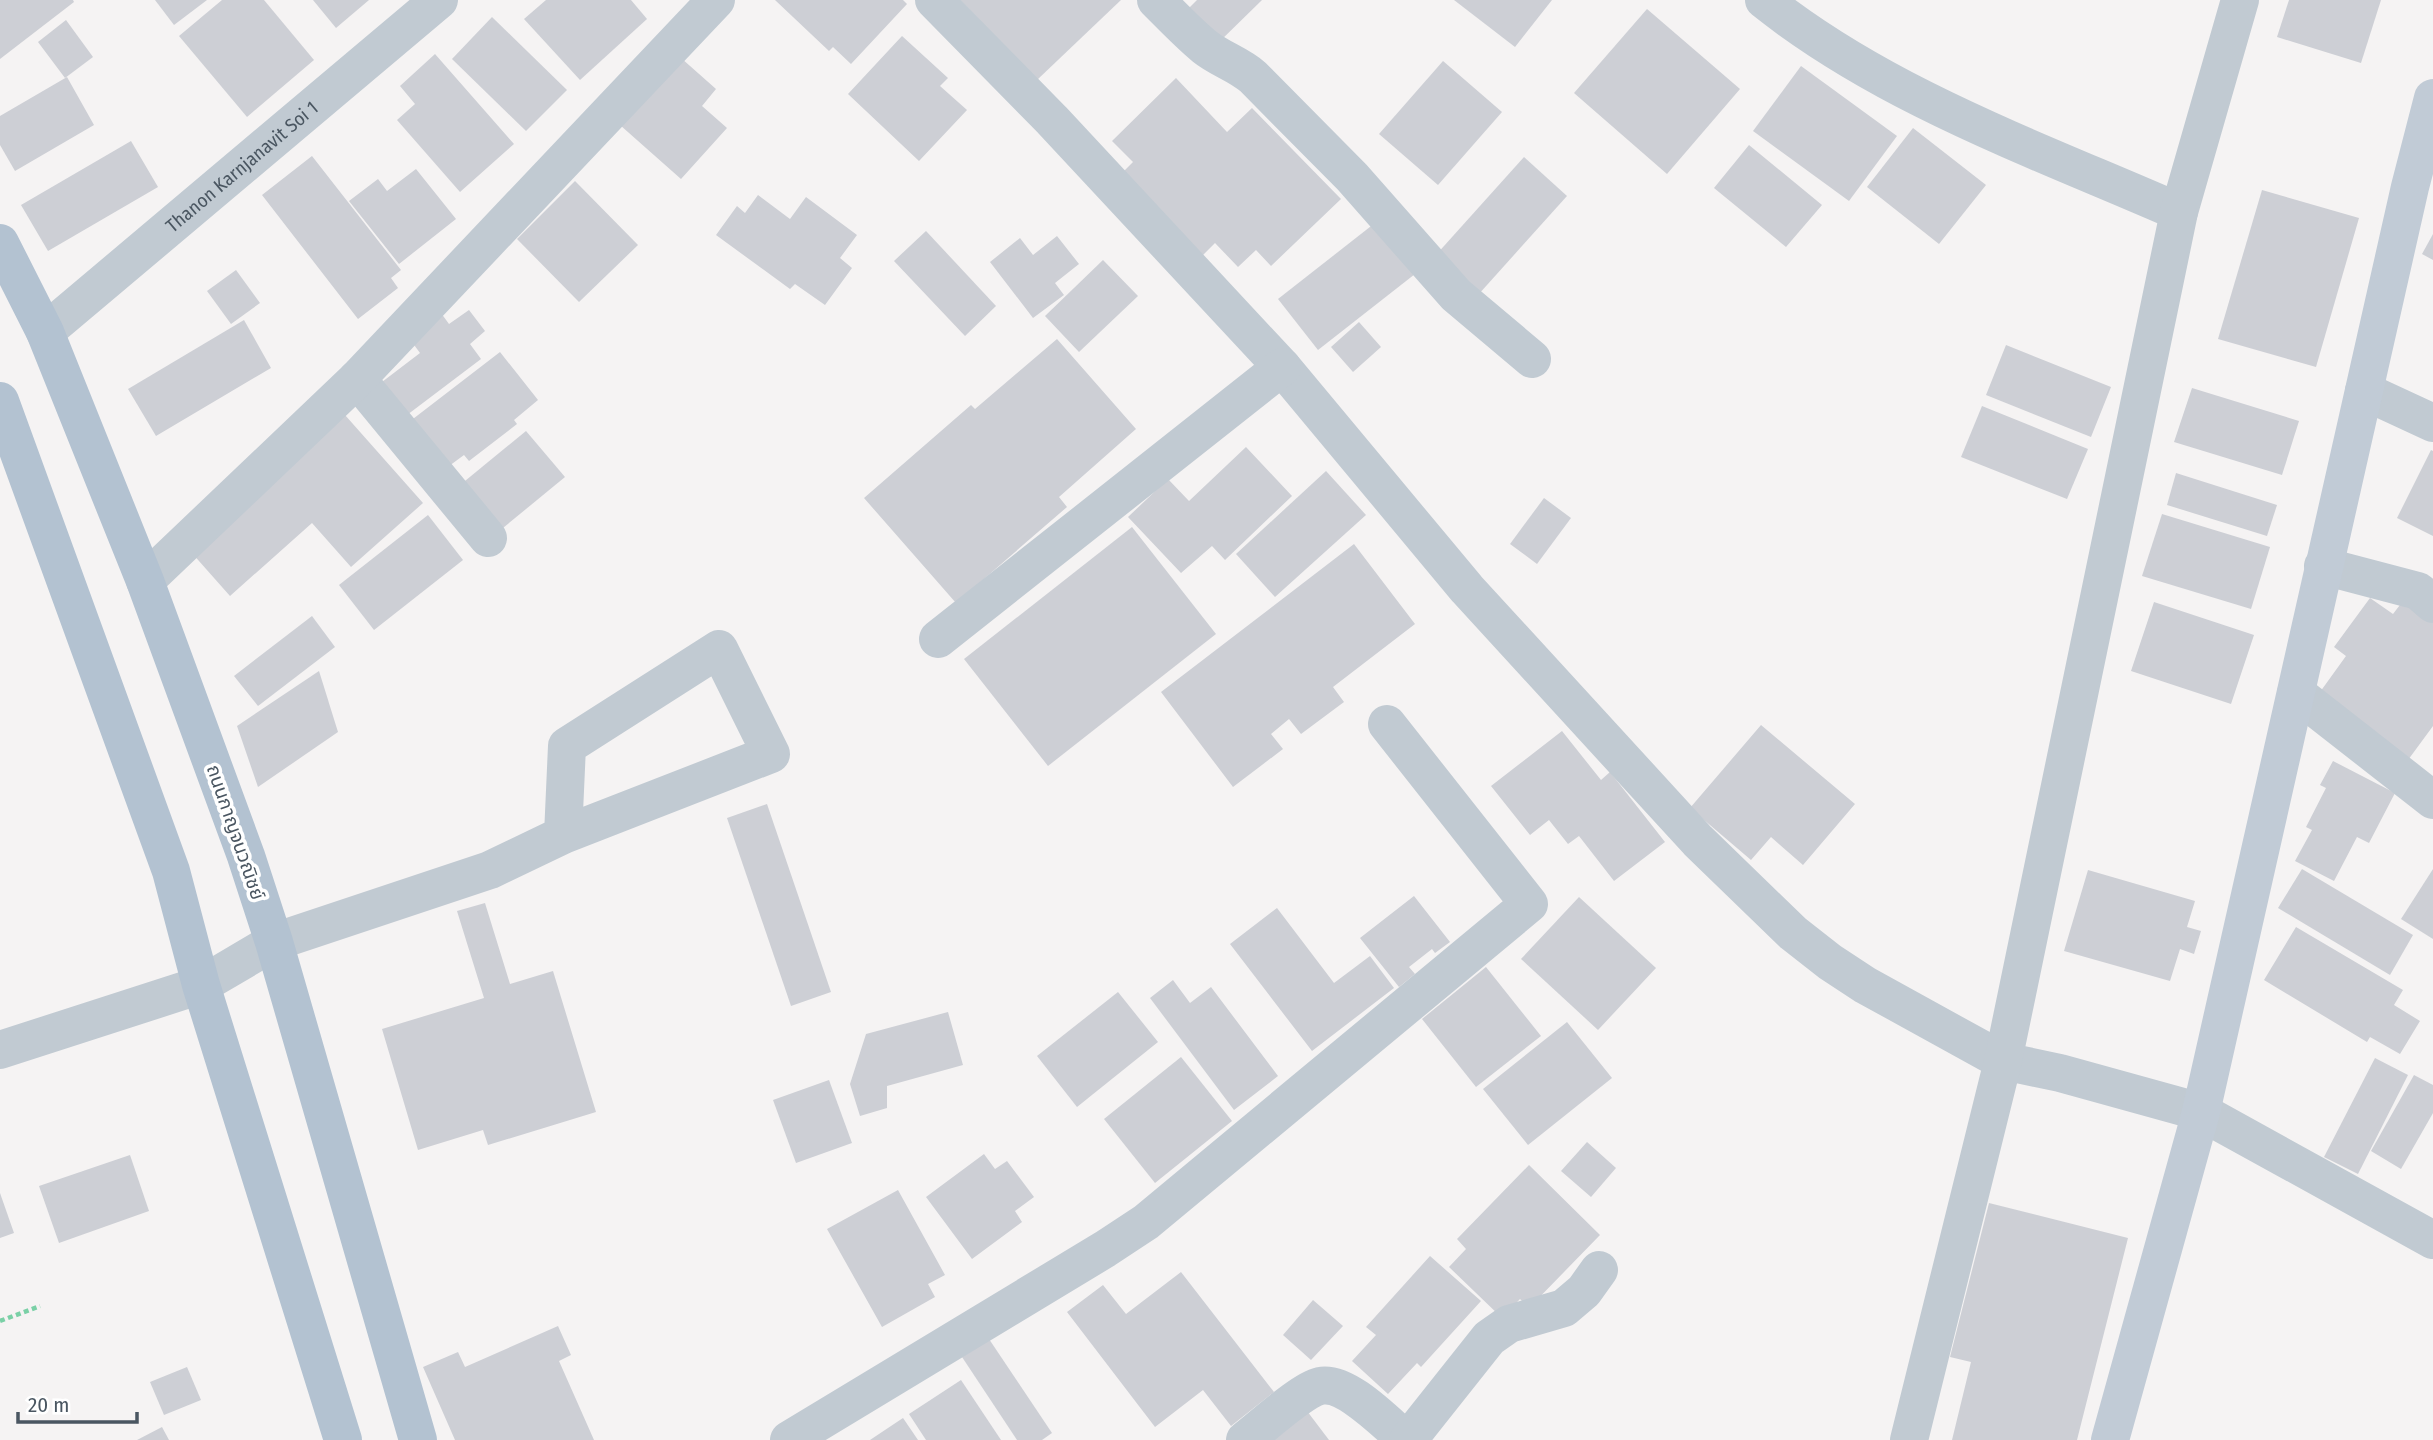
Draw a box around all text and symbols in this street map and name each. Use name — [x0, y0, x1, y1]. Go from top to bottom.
street label: Thanon Karnjanavit Soi 1 — [161, 96, 323, 237]
street label: ถนนกาญจนวณิชย์ — [202, 762, 269, 903]
scale bar — [18, 1380, 136, 1424]
text: 20 m — [28, 1392, 69, 1418]

